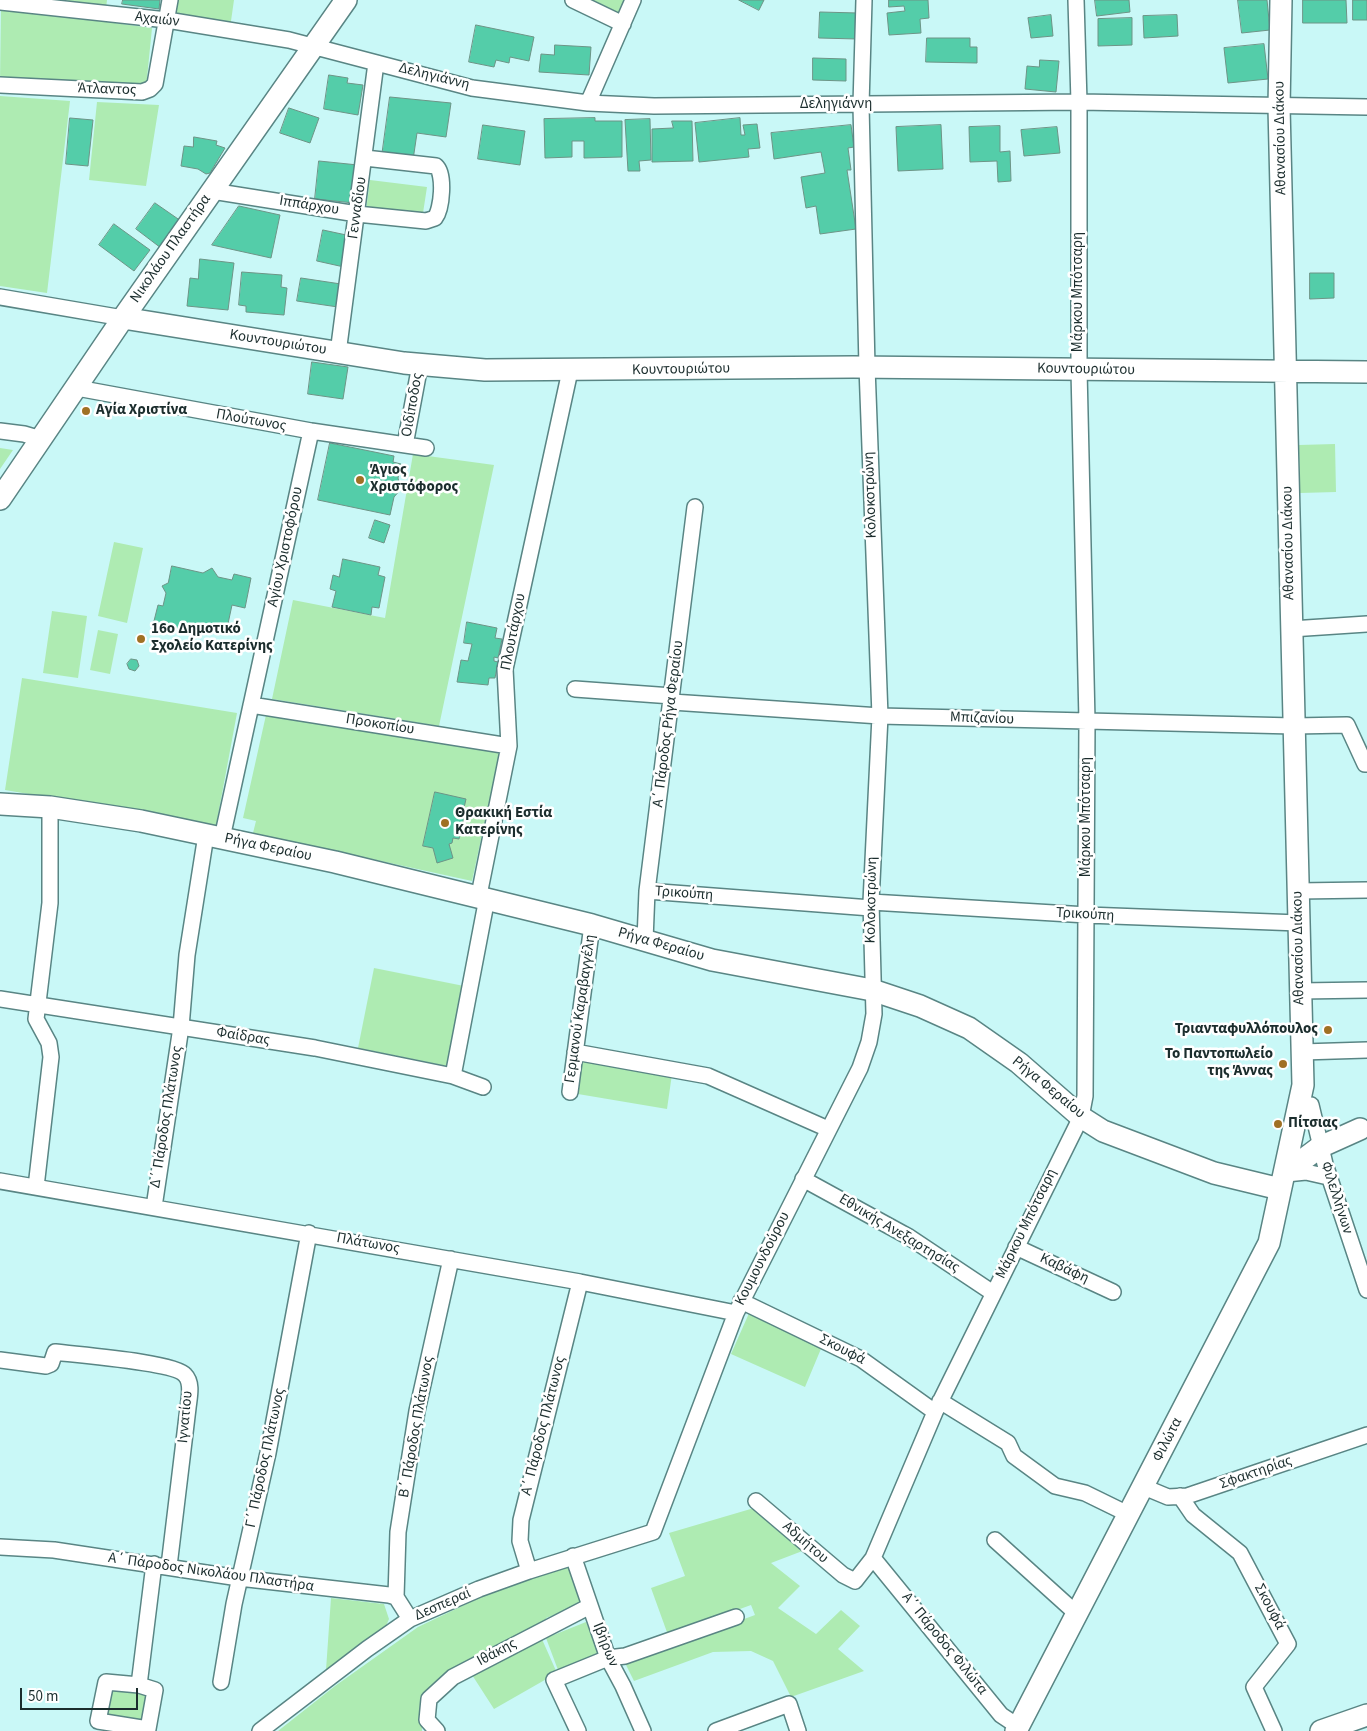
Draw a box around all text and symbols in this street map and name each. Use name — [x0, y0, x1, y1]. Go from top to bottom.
street label: Αχαιών — [134, 8, 180, 32]
street label: Δεληγιάννη — [397, 59, 471, 95]
street label: Άτλαντος — [77, 80, 137, 100]
street label: Αθανασίου Διάκου — [1271, 81, 1291, 195]
street label: Δεληγιάννη — [800, 96, 872, 114]
street label: Γενναδίου — [345, 176, 371, 240]
street label: Νικολάου Πλαστήρα — [127, 191, 215, 307]
street label: Ιππάρχου — [278, 192, 340, 220]
street label: Μάρκου Μπότσαρη — [1070, 232, 1088, 352]
street label: Κουντουριώτου — [228, 326, 328, 360]
street label: Κουντουριώτου — [632, 360, 730, 380]
street label: Κουντουριώτου — [1037, 360, 1135, 380]
street label: Οιδίποδος — [399, 372, 427, 438]
place label: Αγία Χριστίνα — [96, 402, 187, 420]
marker: Αγία Χριστίνα — [80, 405, 92, 417]
street label: Πλούτωνος — [215, 406, 287, 436]
street label: Κολοκοτρώνη — [860, 451, 882, 539]
place label: Άγιος Χριστόφορος — [370, 462, 458, 497]
marker: Άγιος Χριστόφορος — [354, 474, 366, 486]
street label: Αγίου Χριστοφόρου — [264, 485, 308, 609]
street label: Αθανασίου Διάκου — [1279, 486, 1299, 600]
street label: Πλουτάρχου — [498, 592, 530, 672]
place label: 16ο Δημοτικό Σχολείο Κατερίνης — [151, 621, 273, 656]
marker: 16ο Δημοτικό Σχολείο Κατερίνης — [135, 633, 147, 645]
street label: Α΄ Πάροδος Ρήγα Φεραίου — [650, 640, 688, 808]
street label: Μπιζανίου — [950, 709, 1014, 729]
street label: Προκοπίου — [344, 711, 416, 739]
street label: Μάρκου Μπότσαρη — [1078, 757, 1096, 877]
place label: Θρακική Εστία Κατερίνης — [455, 805, 552, 840]
marker: Θρακική Εστία Κατερίνης — [439, 817, 451, 829]
street label: Ρήγα Φεραίου — [223, 830, 313, 866]
street label: Κολοκοτρώνη — [862, 856, 882, 944]
street label: Τρικούπη — [654, 883, 714, 905]
street label: Αθανασίου Διάκου — [1289, 891, 1309, 1005]
street label: Τρικούπη — [1055, 904, 1115, 926]
street label: Ρήγα Φεραίου — [616, 924, 706, 966]
street label: Γερμανού Καραβαγγέλη — [562, 934, 600, 1084]
place label: Τριανταφυλλόπουλος — [1175, 1021, 1318, 1039]
street label: Φαίδρας — [215, 1024, 271, 1050]
marker: Τριανταφυλλόπουλος — [1322, 1024, 1334, 1036]
street label: Δ΄ Πάροδος Πλάτωνος — [147, 1045, 187, 1189]
place label: Το Παντοπωλείο της Άννας — [1165, 1046, 1273, 1081]
street label: Ρήγα Φεραίου — [1008, 1053, 1088, 1123]
marker: Το Παντοπωλείο της Άννας — [1277, 1058, 1289, 1070]
place label: Πίτσιας — [1288, 1115, 1338, 1133]
marker: Πίτσιας — [1272, 1118, 1284, 1130]
street label: Φιλελλήνων — [1316, 1159, 1356, 1237]
street label: Μάρκου Μπότσαρη — [993, 1166, 1061, 1282]
street label: Εθνικής Ανεξαρτησίας — [835, 1191, 963, 1277]
street label: Κουμουνδούρου — [732, 1209, 794, 1309]
street label: Πλάτωνος — [335, 1230, 401, 1258]
street label: Καβάφη — [1037, 1250, 1091, 1288]
street label: Σκουφά — [816, 1331, 868, 1369]
street label: Β΄ Πάροδος Πλάτωνος — [396, 1355, 438, 1499]
street label: Α΄ Πάροδος Πλάτωνος — [518, 1355, 570, 1497]
street label: Γ΄ Πάροδος Πλάτωνος — [242, 1387, 290, 1529]
street label: Ιγνατίου — [175, 1390, 197, 1444]
street label: Φιλώτα — [1149, 1415, 1187, 1465]
street label: Σφακτηρίας — [1217, 1452, 1295, 1494]
street label: Αδμήτου — [778, 1518, 832, 1568]
street label: Α΄ Πάροδος Νικολάου Πλαστήρα — [107, 1550, 315, 1596]
street label: Σκουφά — [1249, 1581, 1289, 1633]
street label: Δεσπεραί — [412, 1585, 474, 1625]
street label: Α΄ Πάροδος Φιλώτα — [897, 1589, 991, 1699]
street label: Ιβήρων — [588, 1620, 622, 1670]
street label: Ιθάκης — [474, 1635, 520, 1671]
scale bar — [22, 1678, 140, 1710]
text: 50 m — [28, 1686, 58, 1707]

